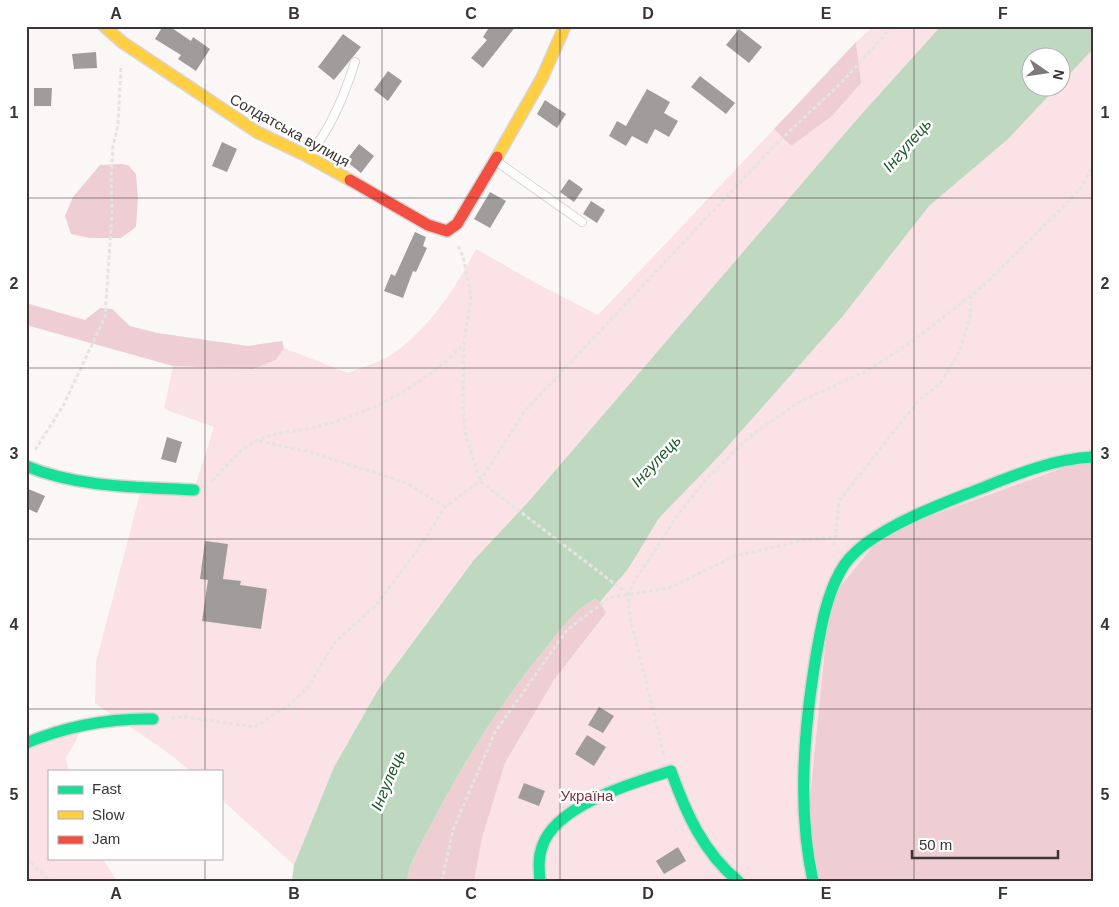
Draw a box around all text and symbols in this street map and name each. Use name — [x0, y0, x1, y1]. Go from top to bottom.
text: A — [110, 5, 122, 22]
text: B — [288, 5, 300, 22]
text: C — [465, 5, 477, 22]
text: D — [642, 5, 654, 22]
text: E — [821, 5, 832, 22]
text: F — [998, 5, 1008, 22]
north arrow — [1022, 48, 1072, 98]
text: N — [1050, 68, 1068, 82]
street label: Солдатська вулиця — [227, 90, 353, 170]
text: 1 — [10, 104, 19, 121]
text: 1 — [1101, 104, 1110, 121]
water label: Інгулець — [879, 115, 935, 175]
text: 2 — [10, 275, 19, 292]
text: 2 — [1101, 275, 1110, 292]
water label: Інгулець — [628, 432, 684, 490]
text: 3 — [10, 445, 19, 462]
text: 3 — [1101, 445, 1110, 462]
text: 4 — [10, 616, 19, 633]
text: 4 — [1101, 616, 1110, 633]
water label: Інгулець — [368, 747, 408, 813]
legend — [48, 770, 222, 860]
text: Fast — [92, 780, 122, 797]
text: 5 — [10, 786, 19, 803]
text: 5 — [1101, 786, 1110, 803]
park label: Україна — [561, 787, 614, 804]
text: Slow — [92, 806, 125, 823]
scale bar — [912, 827, 1058, 859]
text: Jam — [92, 830, 120, 847]
text: 50 m — [919, 836, 952, 853]
text: A — [110, 885, 122, 902]
text: B — [288, 885, 300, 902]
text: C — [465, 885, 477, 902]
text: D — [642, 885, 654, 902]
text: E — [821, 885, 832, 902]
text: F — [998, 885, 1008, 902]

